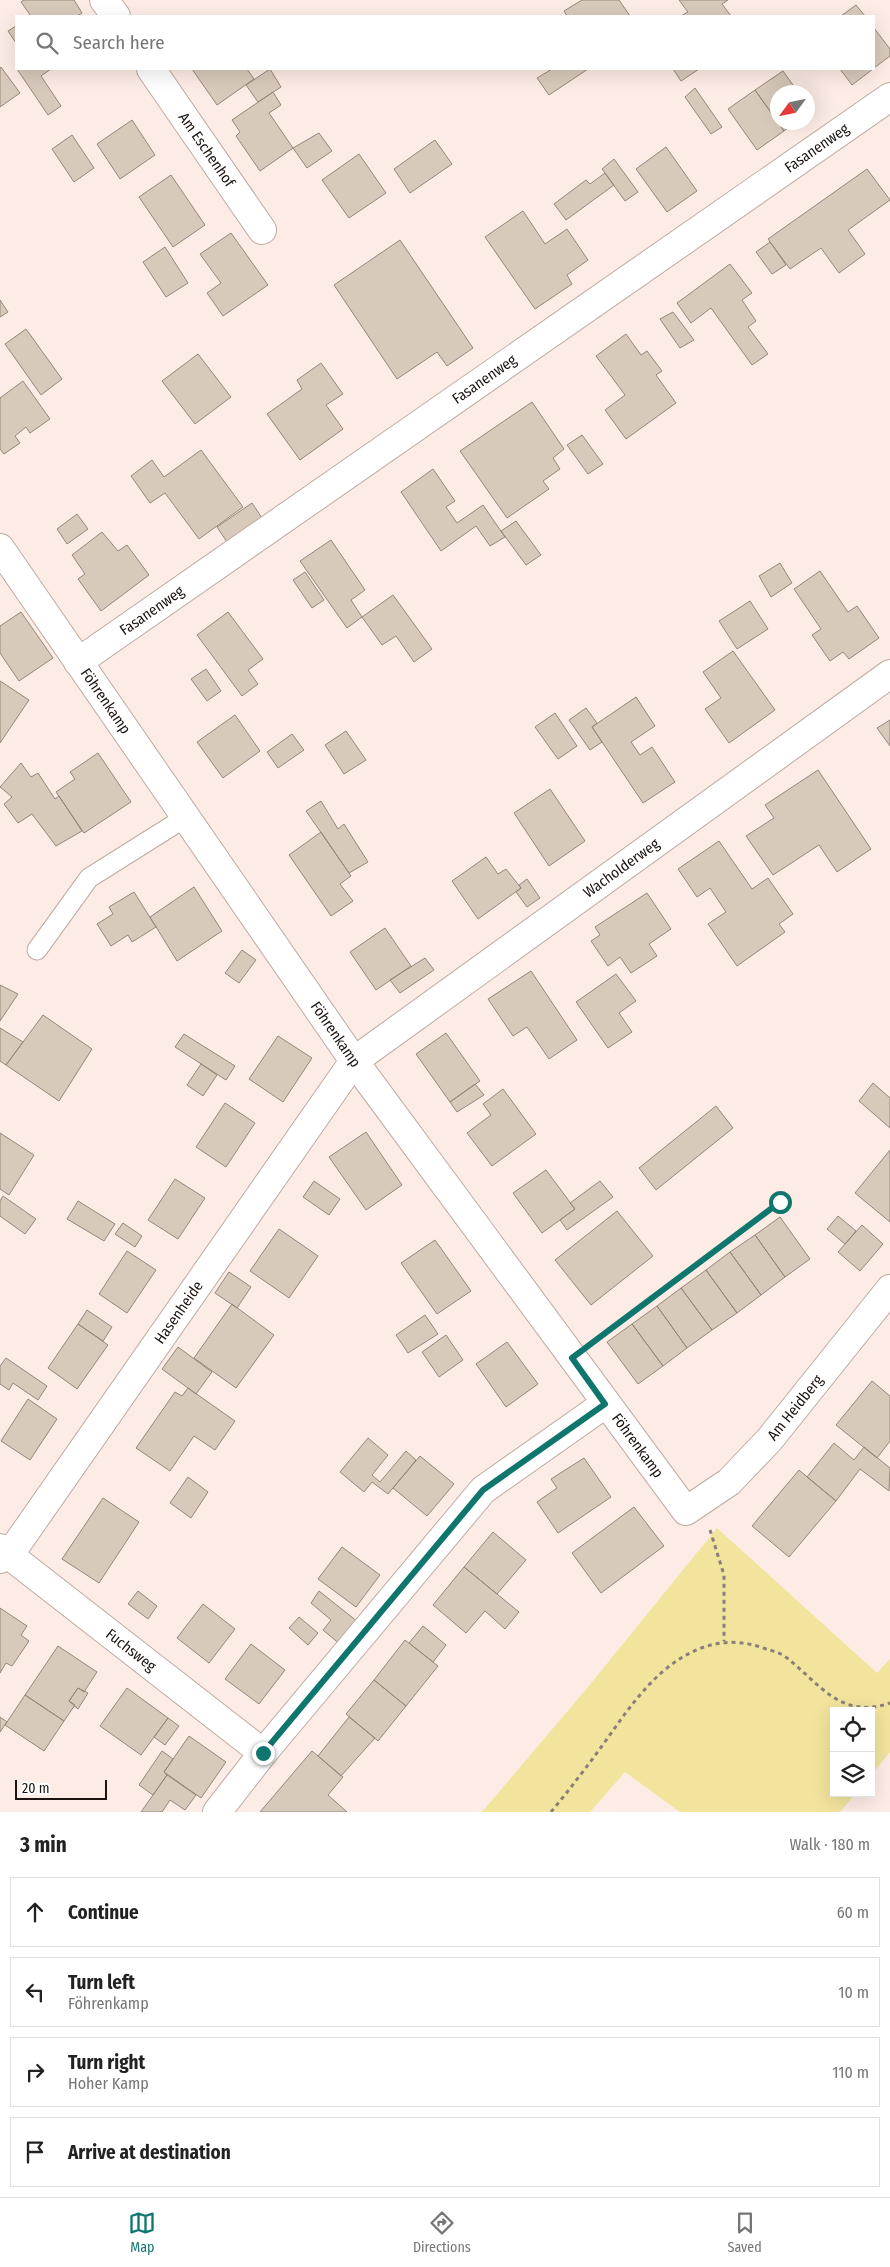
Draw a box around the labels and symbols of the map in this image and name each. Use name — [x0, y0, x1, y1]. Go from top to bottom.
north arrow — [770, 85, 815, 130]
street label: Am Eschenhof — [175, 109, 239, 192]
street label: Fasanenweg — [781, 119, 852, 177]
street label: Fasanenweg — [449, 351, 520, 408]
street label: Fasanenweg — [116, 582, 187, 639]
street label: Föhrenkamp — [77, 665, 135, 737]
street label: Wacholderweg — [580, 835, 663, 901]
street label: Föhrenkamp — [307, 998, 365, 1071]
route start — [769, 1191, 792, 1214]
street label: Hasenheide — [151, 1277, 207, 1347]
street label: Am Heidberg — [763, 1371, 827, 1444]
street label: Föhrenkamp — [608, 1410, 667, 1481]
street label: Fuchsweg — [102, 1625, 160, 1675]
route end — [252, 1742, 275, 1765]
scale bar — [15, 1777, 108, 1800]

